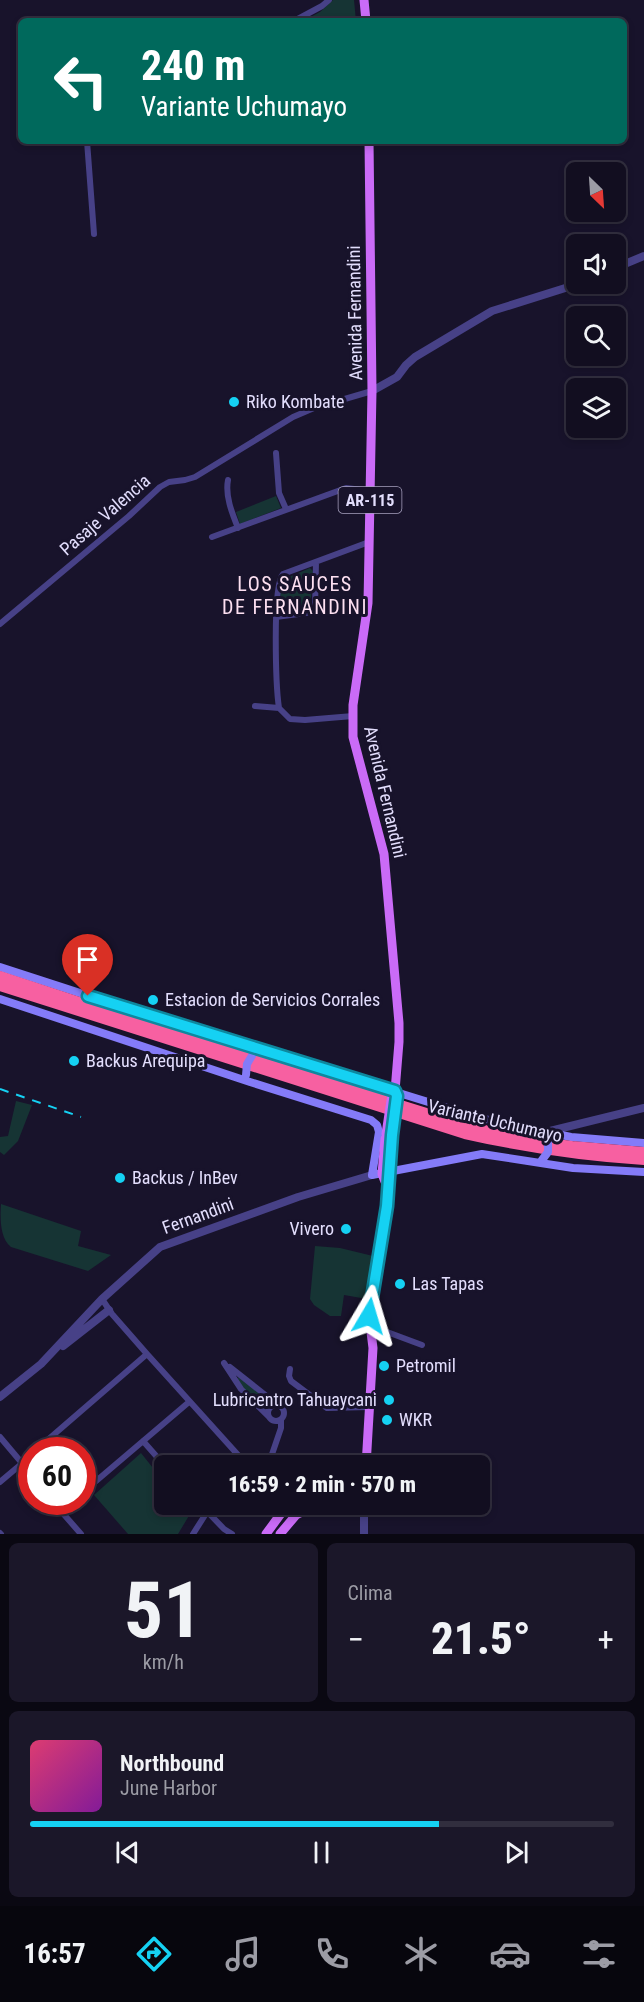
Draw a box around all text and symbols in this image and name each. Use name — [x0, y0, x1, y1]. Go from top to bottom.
text: 240 m — [141, 41, 246, 90]
icon: left — [42, 42, 120, 120]
text: Variante Uchumayo — [141, 91, 347, 123]
north arrow — [566, 162, 626, 222]
map controls — [566, 162, 626, 438]
button: sound — [566, 234, 626, 294]
street label: Avenida Fernandini — [343, 245, 366, 381]
button: search — [566, 306, 626, 366]
button: layers — [566, 378, 626, 438]
place label: Riko Kombate — [246, 391, 344, 412]
marker: Riko Kombate — [227, 395, 241, 409]
street label: Pasaje Valencia — [55, 470, 154, 559]
road number: AR-115 — [338, 487, 401, 513]
district label: LOS SAUCES DE FERNANDINI — [222, 572, 368, 619]
street label: Avenida Fernandini — [360, 724, 411, 860]
pin — [62, 934, 113, 996]
icon: arrive — [71, 943, 104, 976]
place label: Estacion de Servicios Corrales — [165, 989, 380, 1010]
marker: Estacion de Servicios Corrales — [146, 993, 160, 1007]
place label: Backus Arequipa — [86, 1050, 205, 1071]
marker: Backus Arequipa — [67, 1054, 81, 1068]
street label: Variante Uchumayo — [426, 1095, 564, 1146]
place label: Backus / InBev — [132, 1167, 238, 1188]
marker: Backus / InBev — [113, 1171, 127, 1185]
street label: Fernandini — [159, 1193, 236, 1238]
place label: Vivero — [289, 1218, 334, 1239]
marker: Vivero — [339, 1222, 353, 1236]
place label: Las Tapas — [412, 1273, 484, 1294]
marker: Las Tapas — [393, 1277, 407, 1291]
position arrow — [337, 1284, 401, 1348]
place label: Petromil — [396, 1355, 456, 1376]
marker: Petromil — [377, 1359, 391, 1373]
place label: Lubricentro Tahuaycani — [213, 1389, 377, 1410]
marker: Lubricentro Tahuaycani — [382, 1393, 396, 1407]
place label: WKR — [399, 1409, 433, 1430]
marker: WKR — [380, 1413, 394, 1427]
speed limit sign: 60 — [18, 1437, 96, 1515]
text: 16:59 · 2 min · 570 m — [228, 1472, 416, 1497]
text: 51 — [124, 1565, 203, 1656]
text: Clima — [348, 1581, 393, 1605]
text: 21.5° — [431, 1612, 531, 1665]
text: − — [348, 1620, 364, 1659]
text: + — [598, 1620, 614, 1659]
text: km/h — [143, 1650, 184, 1674]
text: Northbound — [120, 1751, 224, 1776]
text: June Harbor — [120, 1776, 217, 1800]
icon: previous — [111, 1836, 144, 1869]
icon: pause — [305, 1836, 338, 1869]
icon: next — [500, 1836, 533, 1869]
icon: directions — [133, 1933, 175, 1975]
icon: music — [222, 1933, 264, 1975]
icon: phone — [311, 1933, 353, 1975]
icon: climate — [400, 1933, 442, 1975]
icon: car — [489, 1933, 531, 1975]
icon: filters — [578, 1933, 620, 1975]
text: 16:57 — [24, 1938, 86, 1970]

